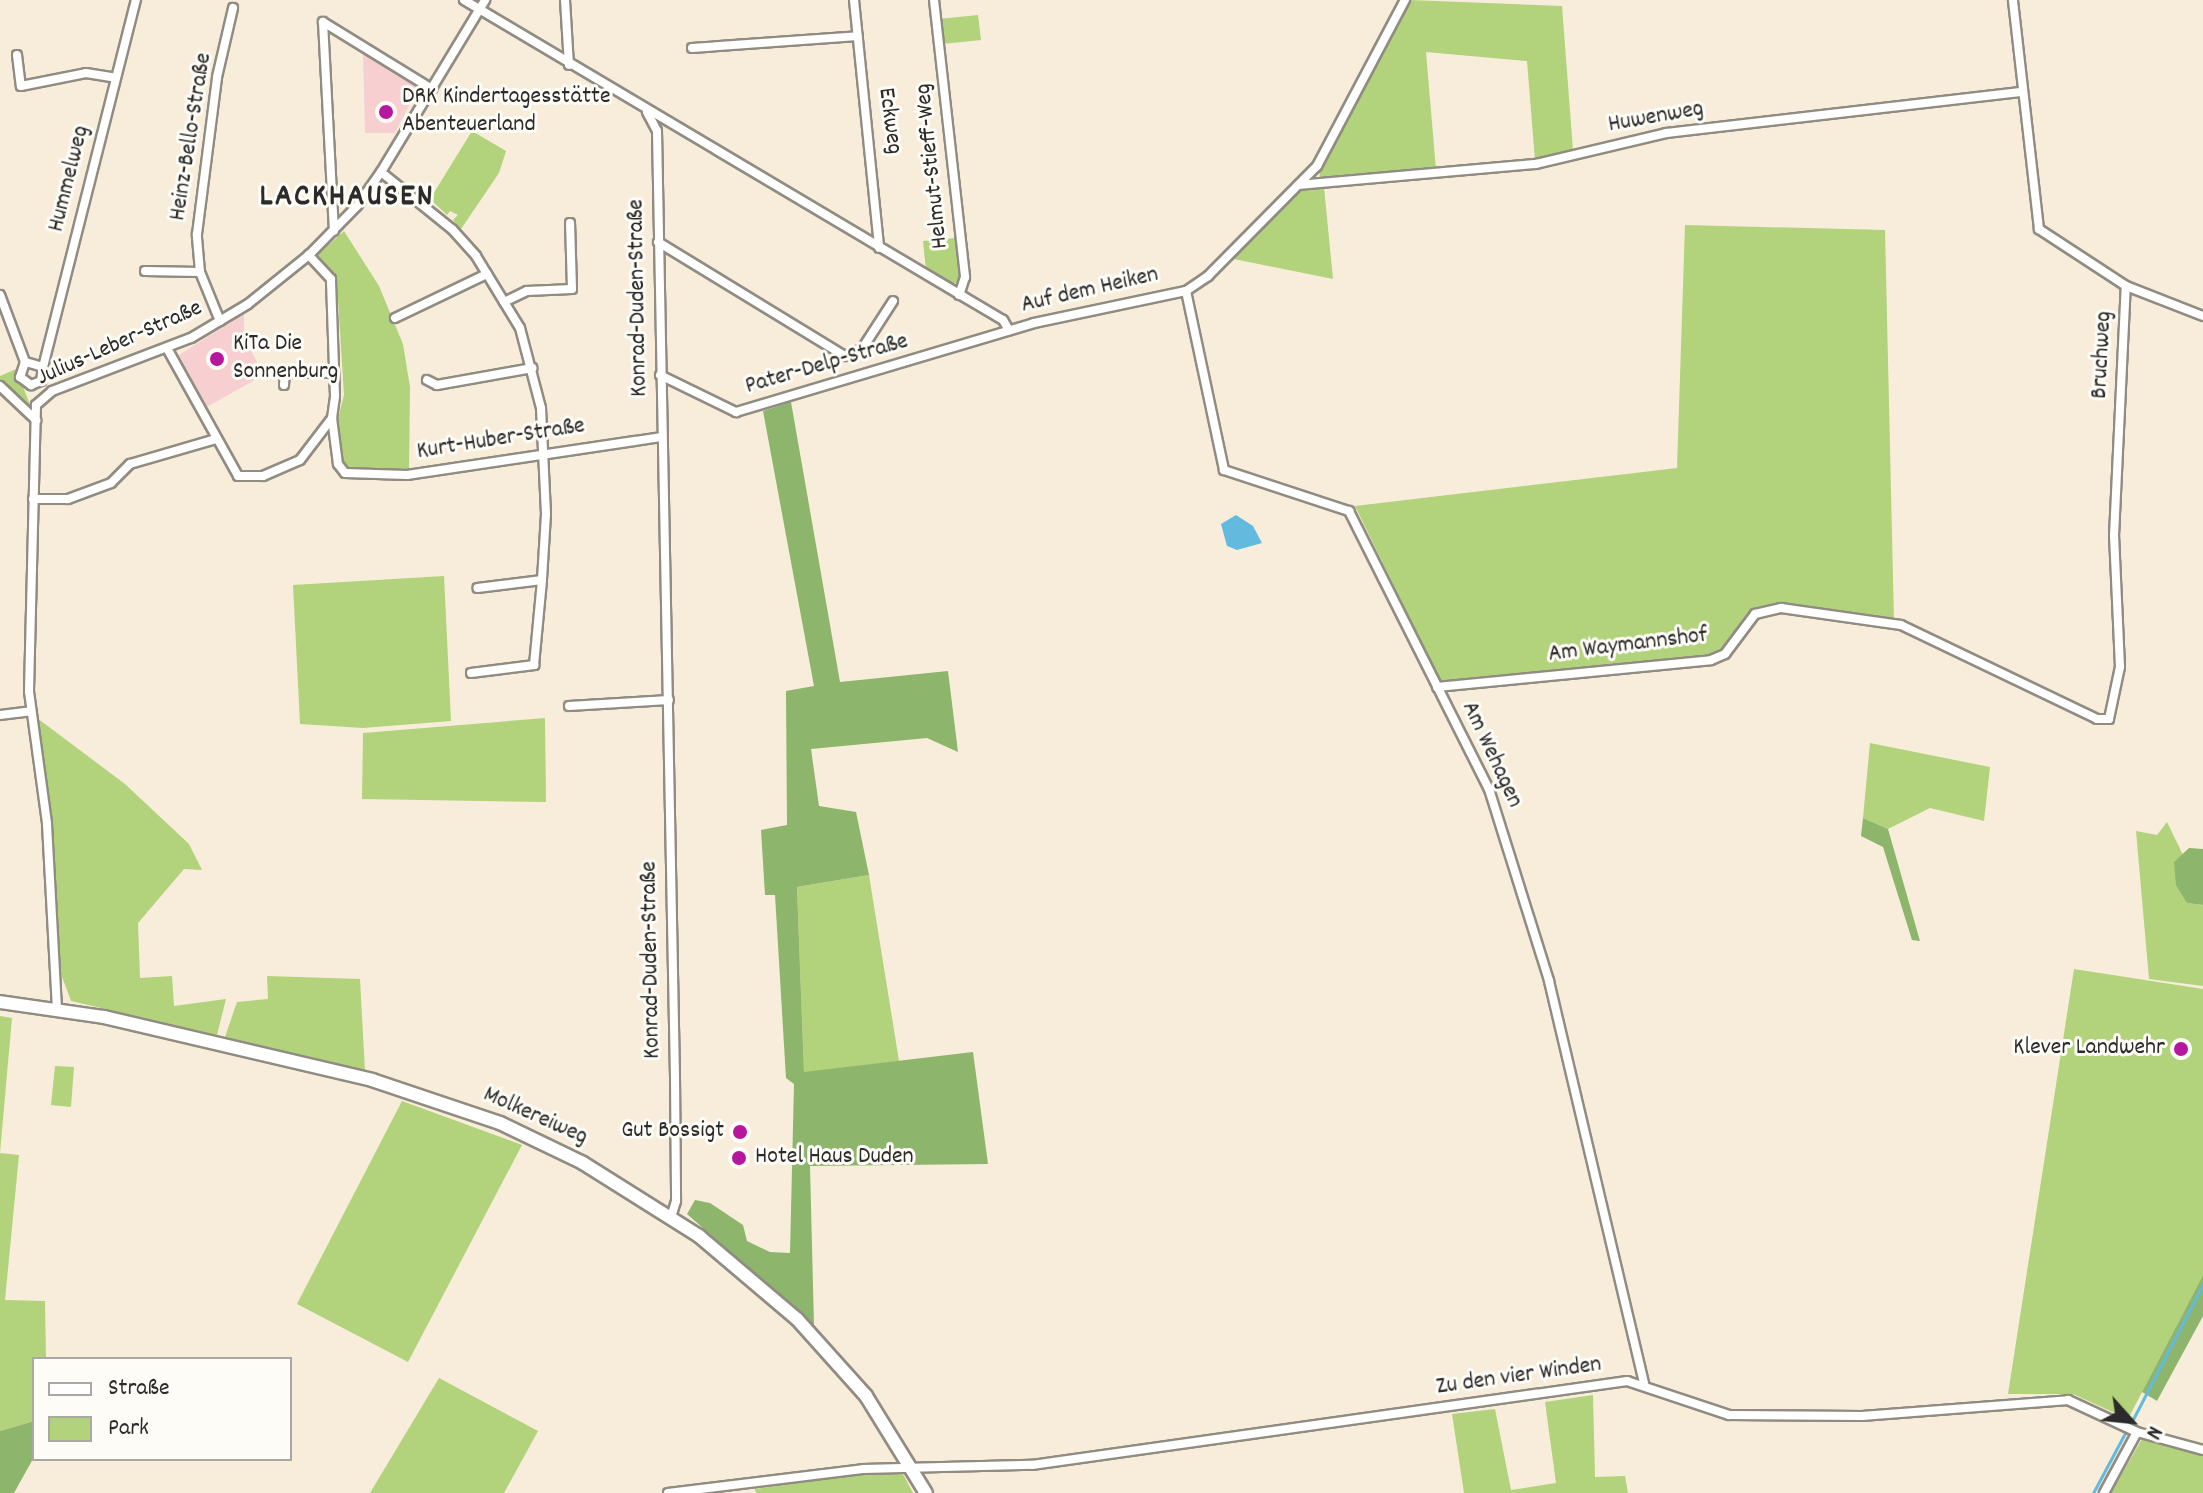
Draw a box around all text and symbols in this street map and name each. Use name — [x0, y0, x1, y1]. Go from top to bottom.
street label: Heinz-Bello-Straße — [165, 51, 219, 223]
street label: Helmut-Stieff-Weg — [910, 82, 956, 250]
place label: DRK Kindertagesstätte Abenteuerland — [402, 84, 610, 140]
street label: Eckweg — [870, 86, 908, 156]
street label: Huwenweg — [1606, 95, 1706, 141]
marker: DRK Kindertagesstätte Abenteuerland — [377, 103, 395, 121]
street label: Hummelweg — [43, 123, 97, 235]
district label: LACKHAUSEN — [260, 179, 434, 217]
street label: Konrad-Duden-Straße — [623, 199, 655, 397]
street label: Auf dem Heiken — [1019, 261, 1161, 321]
street label: Julius-Leber-Straße — [33, 295, 207, 393]
street label: Bruchweg — [2086, 310, 2120, 400]
street label: Pater-Delp-Straße — [742, 328, 912, 402]
place label: KiTa Die Sonnenburg — [233, 331, 338, 387]
marker: KiTa Die Sonnenburg — [208, 350, 226, 368]
street label: Kurt-Huber-Straße — [415, 413, 587, 467]
street label: Am Waymannshof — [1547, 622, 1709, 670]
street label: Am Wehagen — [1454, 697, 1528, 813]
street label: Konrad-Duden-Straße — [636, 861, 668, 1059]
place label: Klever Landwehr — [2013, 1035, 2165, 1063]
marker: Klever Landwehr — [2172, 1040, 2190, 1058]
street label: Molkereiweg — [478, 1081, 592, 1153]
place label: Gut Bossigt — [621, 1118, 724, 1146]
marker: Gut Bossigt — [731, 1123, 749, 1141]
place label: Hotel Haus Duden — [755, 1144, 914, 1172]
marker: Hotel Haus Duden — [730, 1149, 748, 1167]
street label: Zu den vier Winden — [1435, 1351, 1603, 1403]
legend — [32, 1357, 292, 1461]
text: Straße — [108, 1372, 170, 1406]
north arrow — [2091, 1381, 2171, 1461]
text: Park — [108, 1412, 149, 1446]
text: N — [2137, 1420, 2169, 1444]

